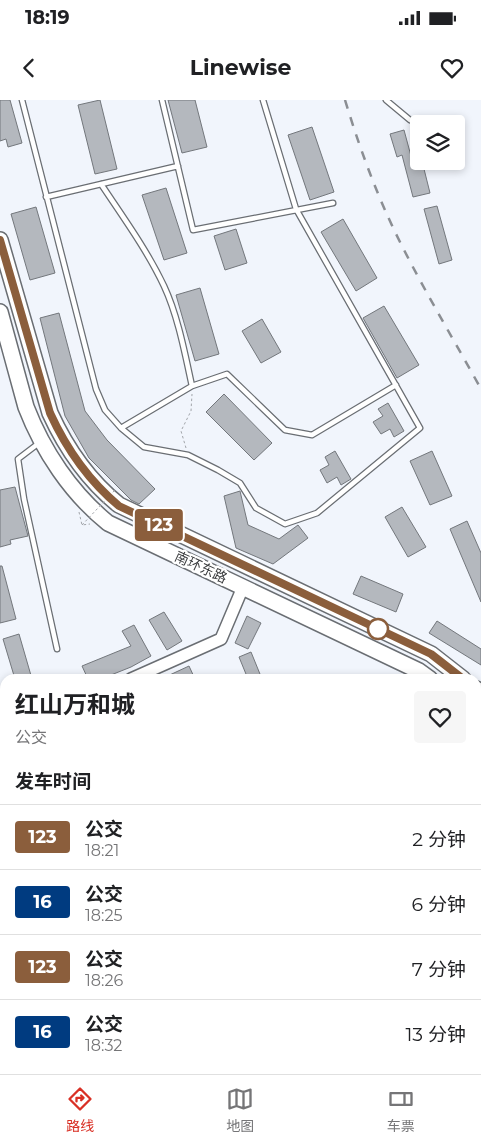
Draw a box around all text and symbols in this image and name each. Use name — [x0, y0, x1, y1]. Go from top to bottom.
text: 18:19 — [25, 6, 70, 29]
icon: back — [15, 54, 43, 82]
text: Linewise — [190, 54, 291, 81]
icon: heart — [438, 54, 466, 82]
map controls — [410, 115, 465, 170]
button: layers — [410, 115, 465, 170]
line badge: 123 — [130, 509, 188, 541]
text: 123 — [145, 514, 173, 536]
street label: 南环东路 — [172, 547, 230, 587]
unlabelled marker — [367, 618, 389, 640]
text: 红山万和城 — [15, 690, 135, 719]
button: heart — [414, 691, 466, 743]
text: 公交 — [15, 728, 47, 747]
text: 发车时间 — [15, 770, 91, 793]
text: 公交 — [85, 818, 123, 841]
text: 123 — [28, 826, 57, 848]
text: 2 分钟 — [412, 828, 466, 851]
text: 18:21 — [85, 841, 119, 860]
text: 公交 — [85, 883, 123, 906]
text: 16 — [33, 891, 52, 913]
text: 6 分钟 — [411, 893, 466, 916]
text: 18:25 — [85, 906, 123, 925]
text: 公交 — [85, 948, 123, 971]
text: 123 — [28, 956, 57, 978]
text: 7 分钟 — [412, 958, 466, 981]
text: 18:26 — [85, 971, 123, 990]
text: 公交 — [85, 1013, 123, 1036]
text: 16 — [33, 1021, 52, 1043]
text: 13 分钟 — [405, 1023, 466, 1046]
text: 18:32 — [85, 1036, 122, 1055]
tab: 路线 — [66, 1085, 94, 1135]
tab: 地图 — [226, 1085, 254, 1135]
tab: 车票 — [387, 1085, 415, 1135]

